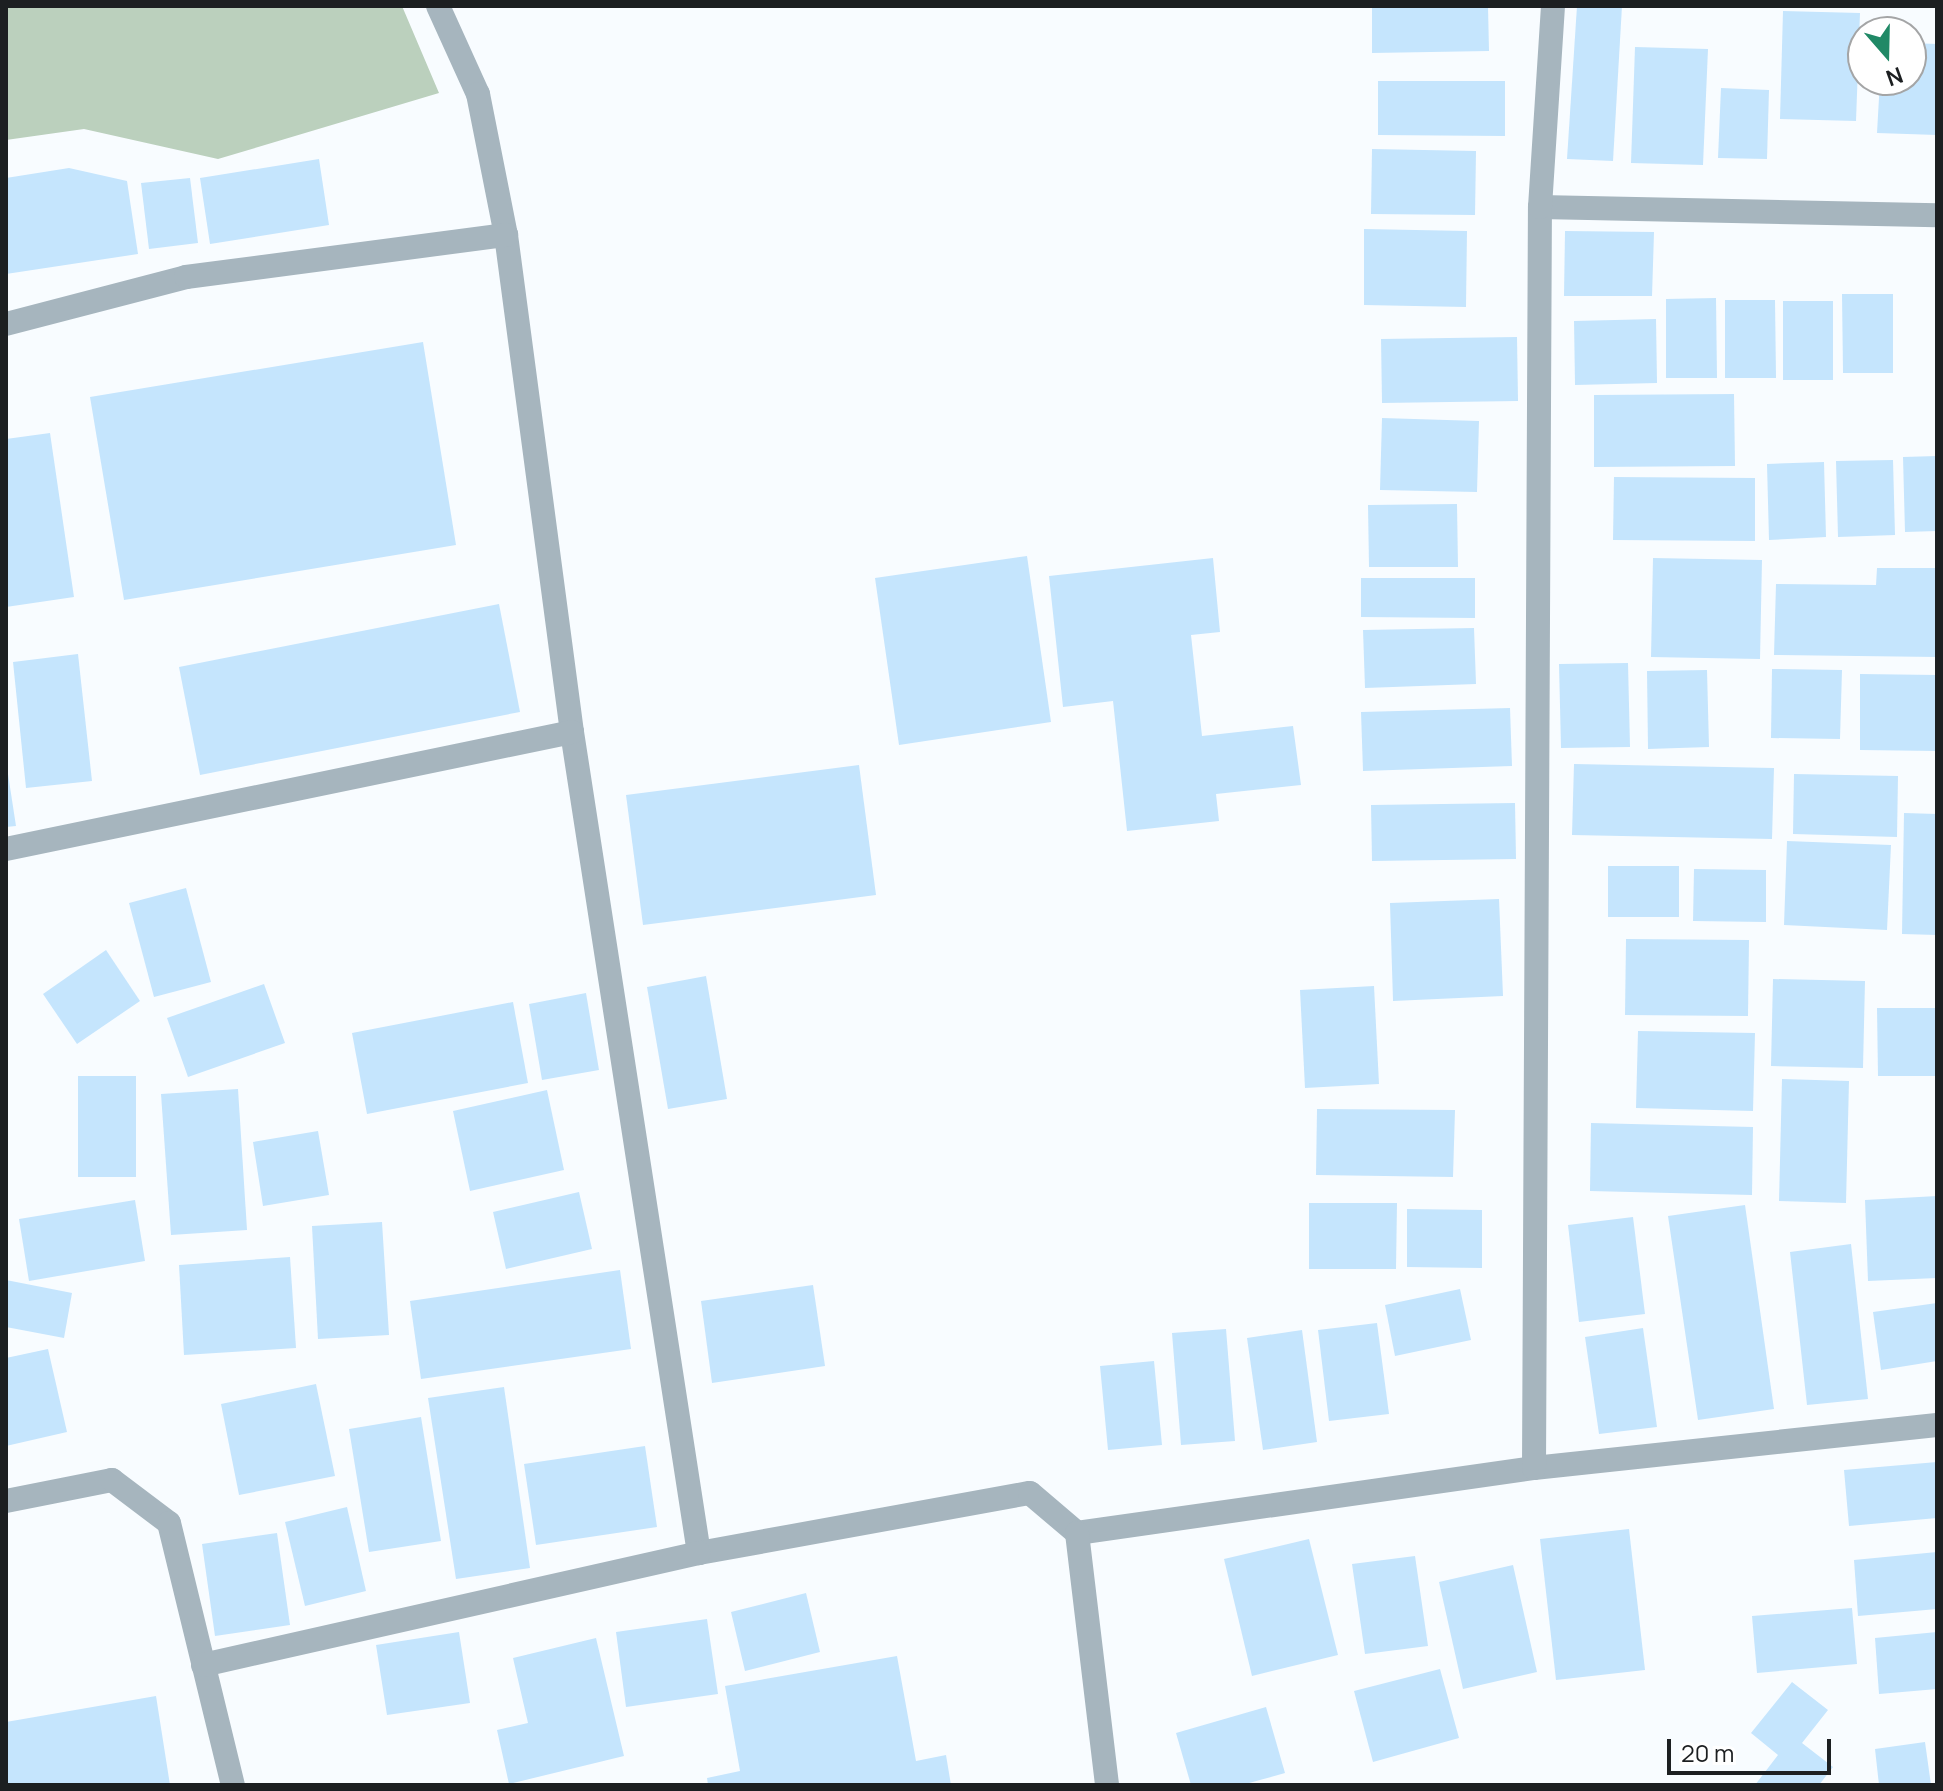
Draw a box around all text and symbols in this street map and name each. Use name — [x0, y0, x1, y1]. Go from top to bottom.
north arrow — [1847, 16, 1927, 96]
text: N — [1882, 60, 1907, 93]
scale bar — [1671, 1723, 1835, 1773]
text: 20 m — [1681, 1736, 1734, 1769]

